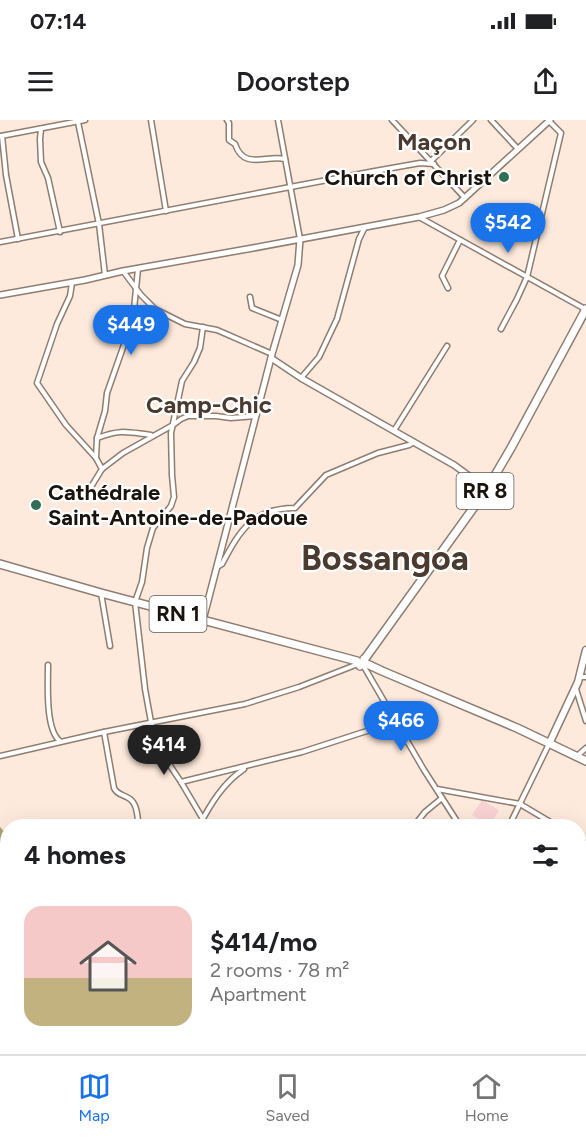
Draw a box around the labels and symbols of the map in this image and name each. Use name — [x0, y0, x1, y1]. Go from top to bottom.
district label: Maçon — [397, 127, 471, 156]
place label: Church of Christ — [325, 164, 492, 191]
marker: Church of Christ — [497, 170, 511, 184]
pin: $542 — [472, 203, 544, 254]
pin: $449 — [95, 305, 167, 356]
district label: Camp-Chic — [146, 390, 272, 419]
road number: RR 8 — [456, 473, 514, 509]
place label: Cathédrale Saint-Antoine-de-Padoue — [48, 479, 308, 531]
marker: Cathédrale Saint-Antoine-de-Padoue — [29, 498, 43, 512]
district label: Bossangoa — [301, 538, 469, 579]
road number: RN 1 — [150, 596, 207, 632]
pin: $466 — [365, 701, 437, 752]
pin: $414 — [128, 725, 200, 776]

